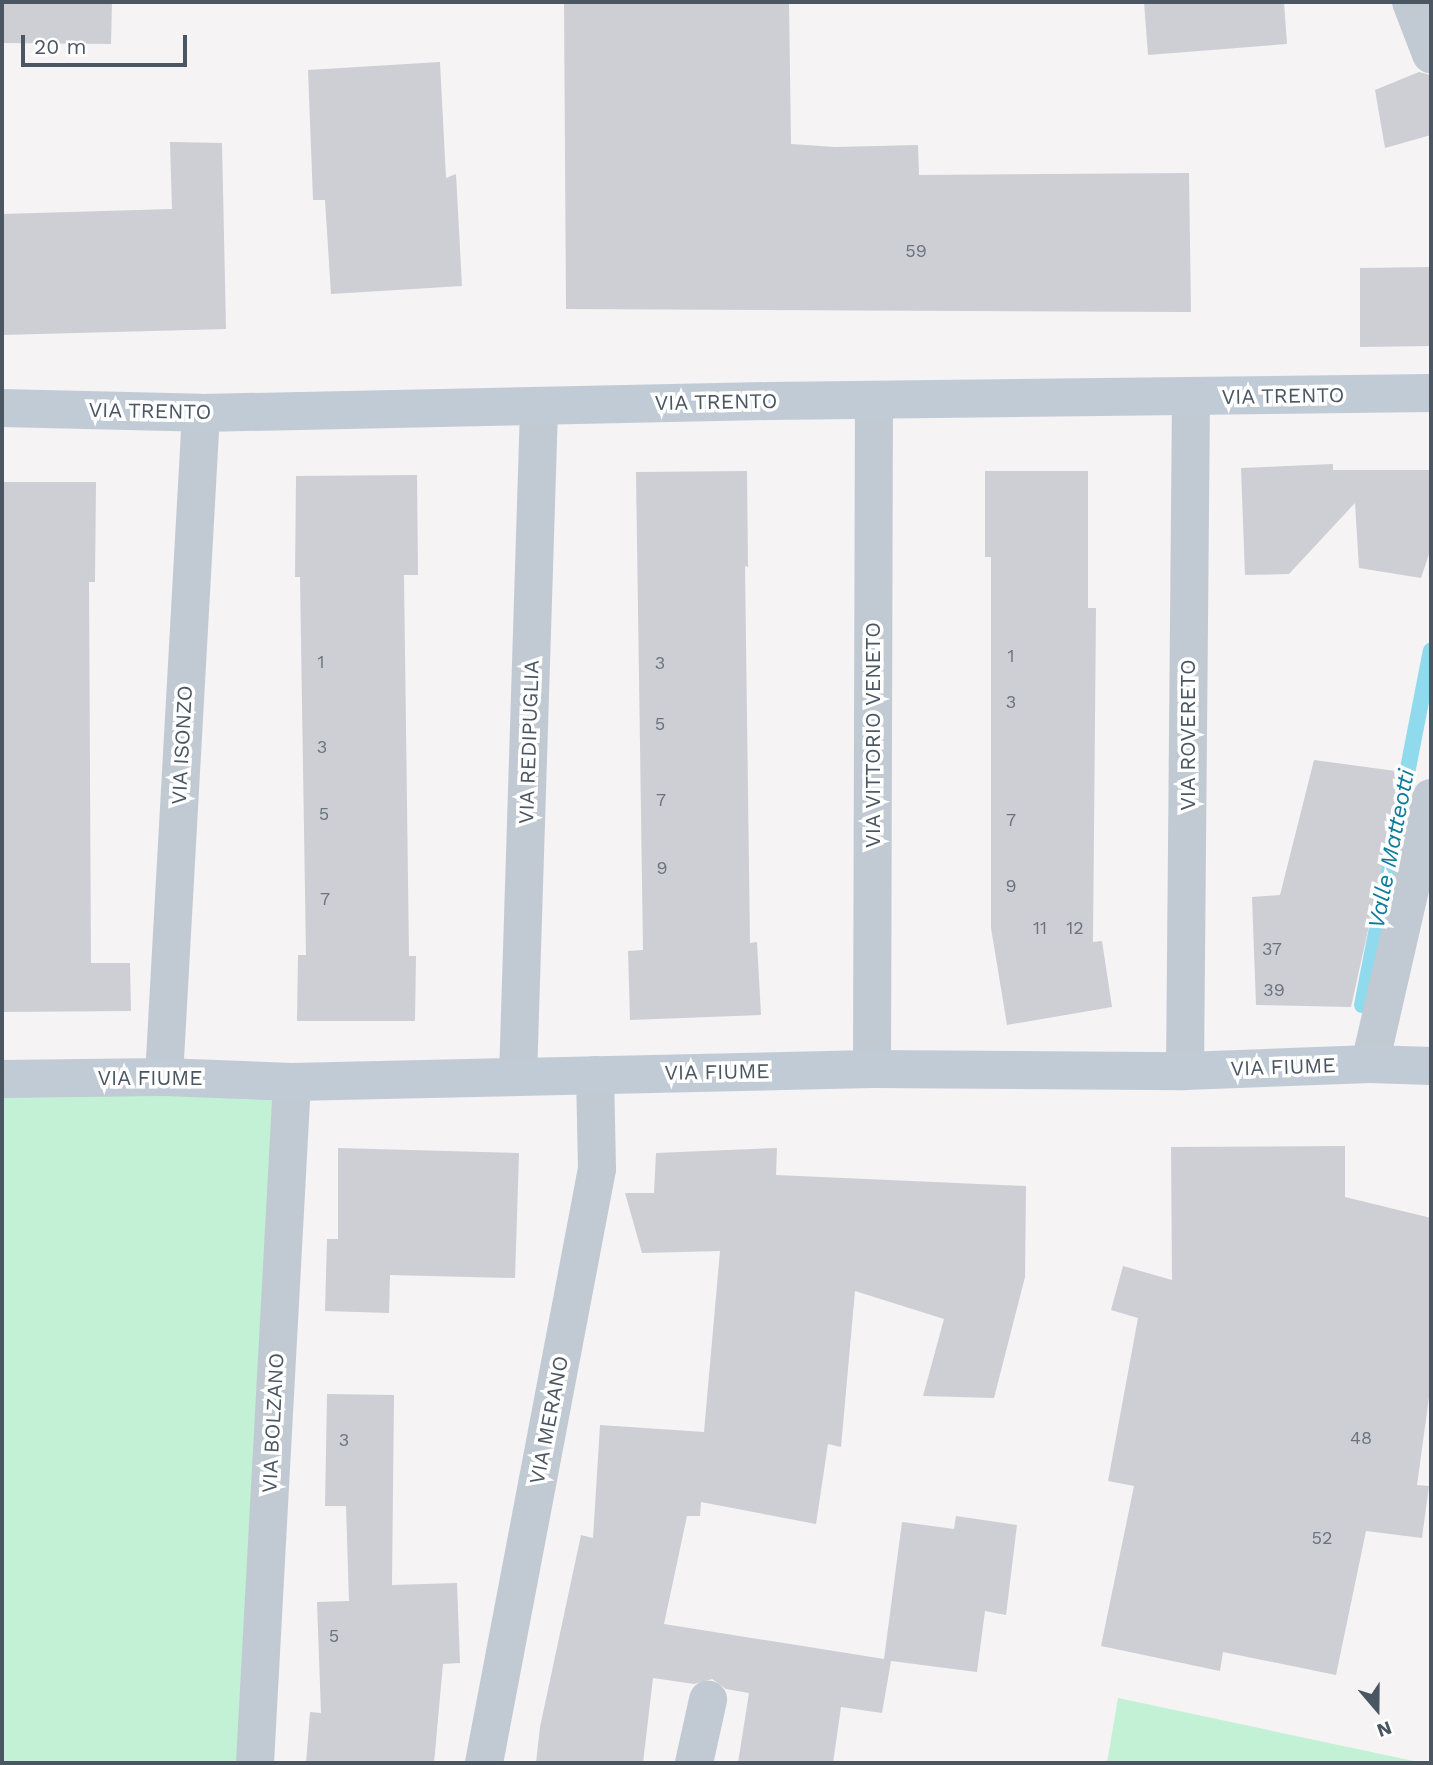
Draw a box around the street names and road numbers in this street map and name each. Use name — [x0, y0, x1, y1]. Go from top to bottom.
street label: VIA TRENTO — [1221, 382, 1345, 410]
street label: VIA TRENTO — [654, 388, 778, 416]
street label: VIA TRENTO — [88, 397, 212, 425]
street label: VIA VITTORIO VENETO — [860, 621, 886, 849]
street label: VIA REDIPUGLIA — [514, 659, 544, 825]
street label: VIA ROVERETO — [1175, 659, 1201, 811]
street label: VIA ISONZO — [166, 684, 198, 806]
street label: VIA FIUME — [1230, 1053, 1336, 1081]
street label: VIA FIUME — [664, 1058, 770, 1086]
street label: VIA FIUME — [97, 1065, 203, 1091]
street label: VIA BOLZANO — [257, 1352, 289, 1494]
street label: VIA MERANO — [524, 1353, 574, 1487]

